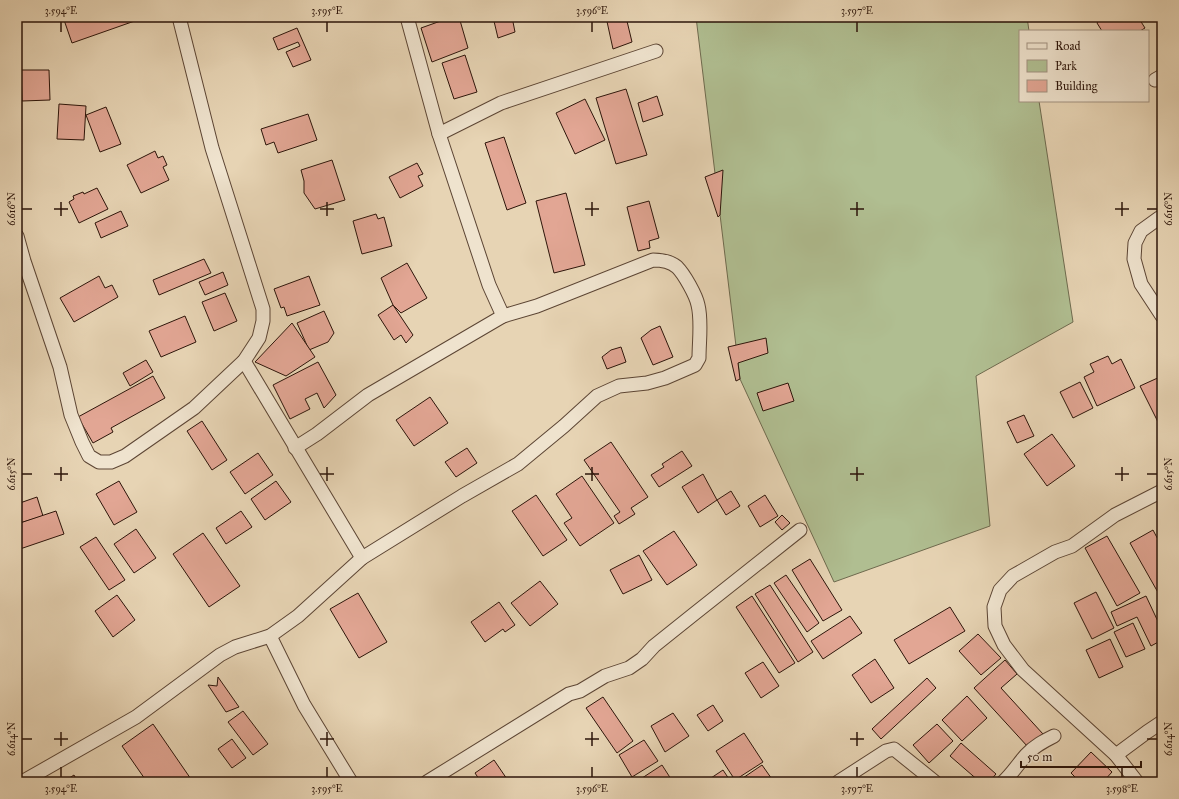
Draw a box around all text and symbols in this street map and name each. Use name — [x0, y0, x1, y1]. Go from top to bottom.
text: 3.594°E — [45, 5, 77, 17]
text: 3.595°E — [311, 5, 343, 17]
text: 3.596°E — [576, 5, 608, 17]
text: 3.597°E — [841, 5, 873, 17]
legend — [1019, 30, 1149, 102]
text: Road — [1055, 39, 1081, 53]
text: Park — [1055, 59, 1077, 73]
text: Building — [1055, 79, 1098, 94]
text: 6.616°N — [6, 192, 18, 226]
text: 6.616°N — [1163, 192, 1175, 226]
text: 6.615°N — [6, 457, 18, 490]
text: 6.615°N — [1163, 457, 1175, 490]
text: 6.614°N — [6, 722, 18, 756]
text: 6.614°N — [1163, 722, 1175, 756]
scale bar — [1021, 743, 1141, 769]
text: 50 m — [1027, 750, 1052, 764]
text: 3.594°E — [45, 783, 77, 795]
text: 3.595°E — [311, 783, 343, 795]
text: 3.596°E — [576, 783, 608, 795]
text: 3.597°E — [841, 783, 873, 795]
text: 3.598°E — [1106, 783, 1138, 795]

